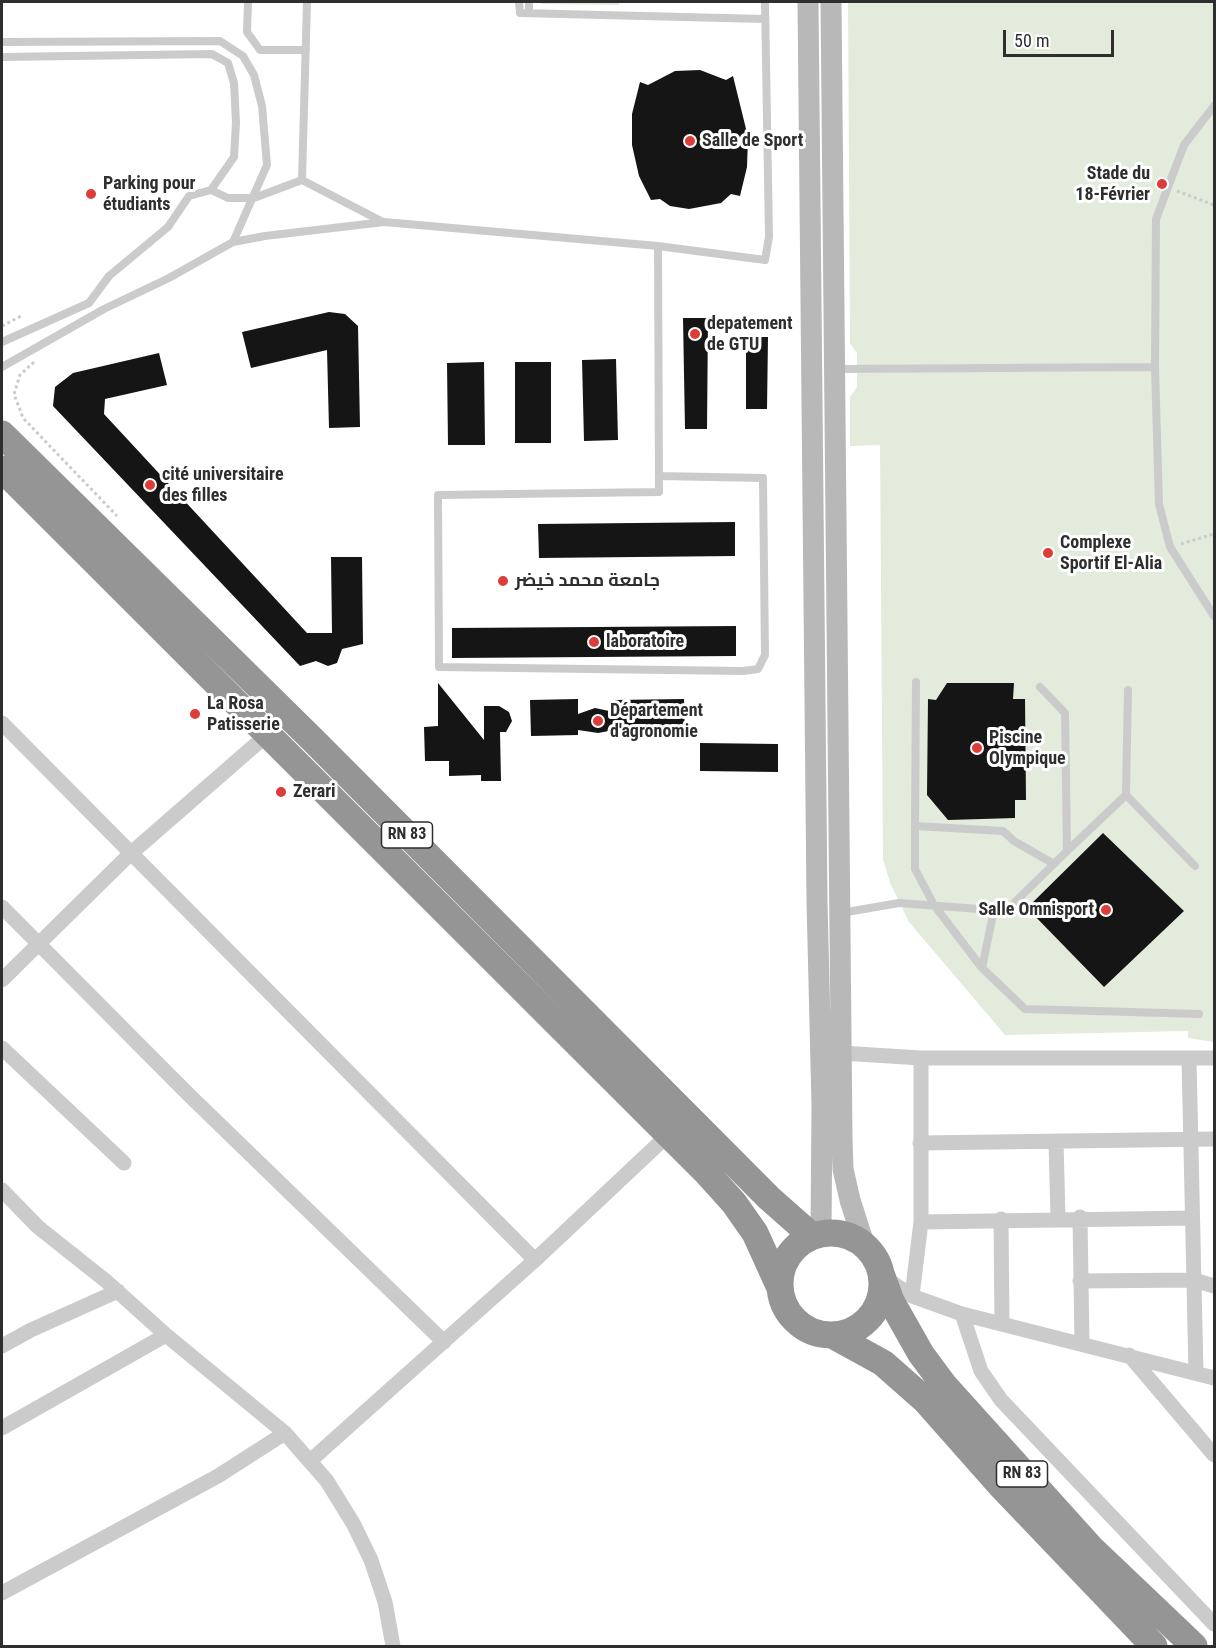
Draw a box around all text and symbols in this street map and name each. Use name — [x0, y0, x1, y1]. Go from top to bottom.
scale bar — [1006, 18, 1117, 56]
text: 50 m — [1014, 30, 1049, 51]
place label: Salle de Sport — [702, 130, 803, 152]
marker: Salle de Sport — [683, 134, 697, 148]
place label: Stade du 18-Février — [1075, 163, 1150, 206]
place label: Parking pour étudiants — [103, 173, 195, 216]
marker: Stade du 18-Février — [1155, 177, 1169, 191]
marker: Parking pour étudiants — [84, 187, 98, 201]
place label: depatement de GTU — [707, 313, 792, 356]
marker: depatement de GTU — [688, 327, 702, 341]
place label: cité universitaire des filles — [162, 464, 284, 506]
marker: cité universitaire des filles — [143, 478, 157, 492]
place label: Complexe Sportif El-Alia — [1060, 532, 1162, 574]
marker: Complexe Sportif El-Alia — [1041, 546, 1055, 560]
place label: جامعة محمد خيضر — [515, 570, 660, 592]
marker: جامعة محمد خيضر — [496, 574, 510, 588]
place label: laboratoire — [606, 631, 684, 653]
marker: laboratoire — [587, 635, 601, 649]
place label: La Rosa Patisserie — [207, 693, 280, 736]
place label: Département d'agronomie — [610, 700, 703, 742]
marker: La Rosa Patisserie — [188, 707, 202, 721]
marker: Département d'agronomie — [591, 714, 605, 728]
place label: Piscine Olympique — [989, 727, 1066, 770]
marker: Piscine Olympique — [970, 741, 984, 755]
place label: Zerari — [293, 781, 336, 803]
marker: Zerari — [274, 785, 288, 799]
road number: RN 83 — [382, 822, 432, 848]
place label: Salle Omnisport — [978, 899, 1094, 921]
marker: Salle Omnisport — [1099, 903, 1113, 917]
road number: RN 83 — [996, 1461, 1048, 1487]

